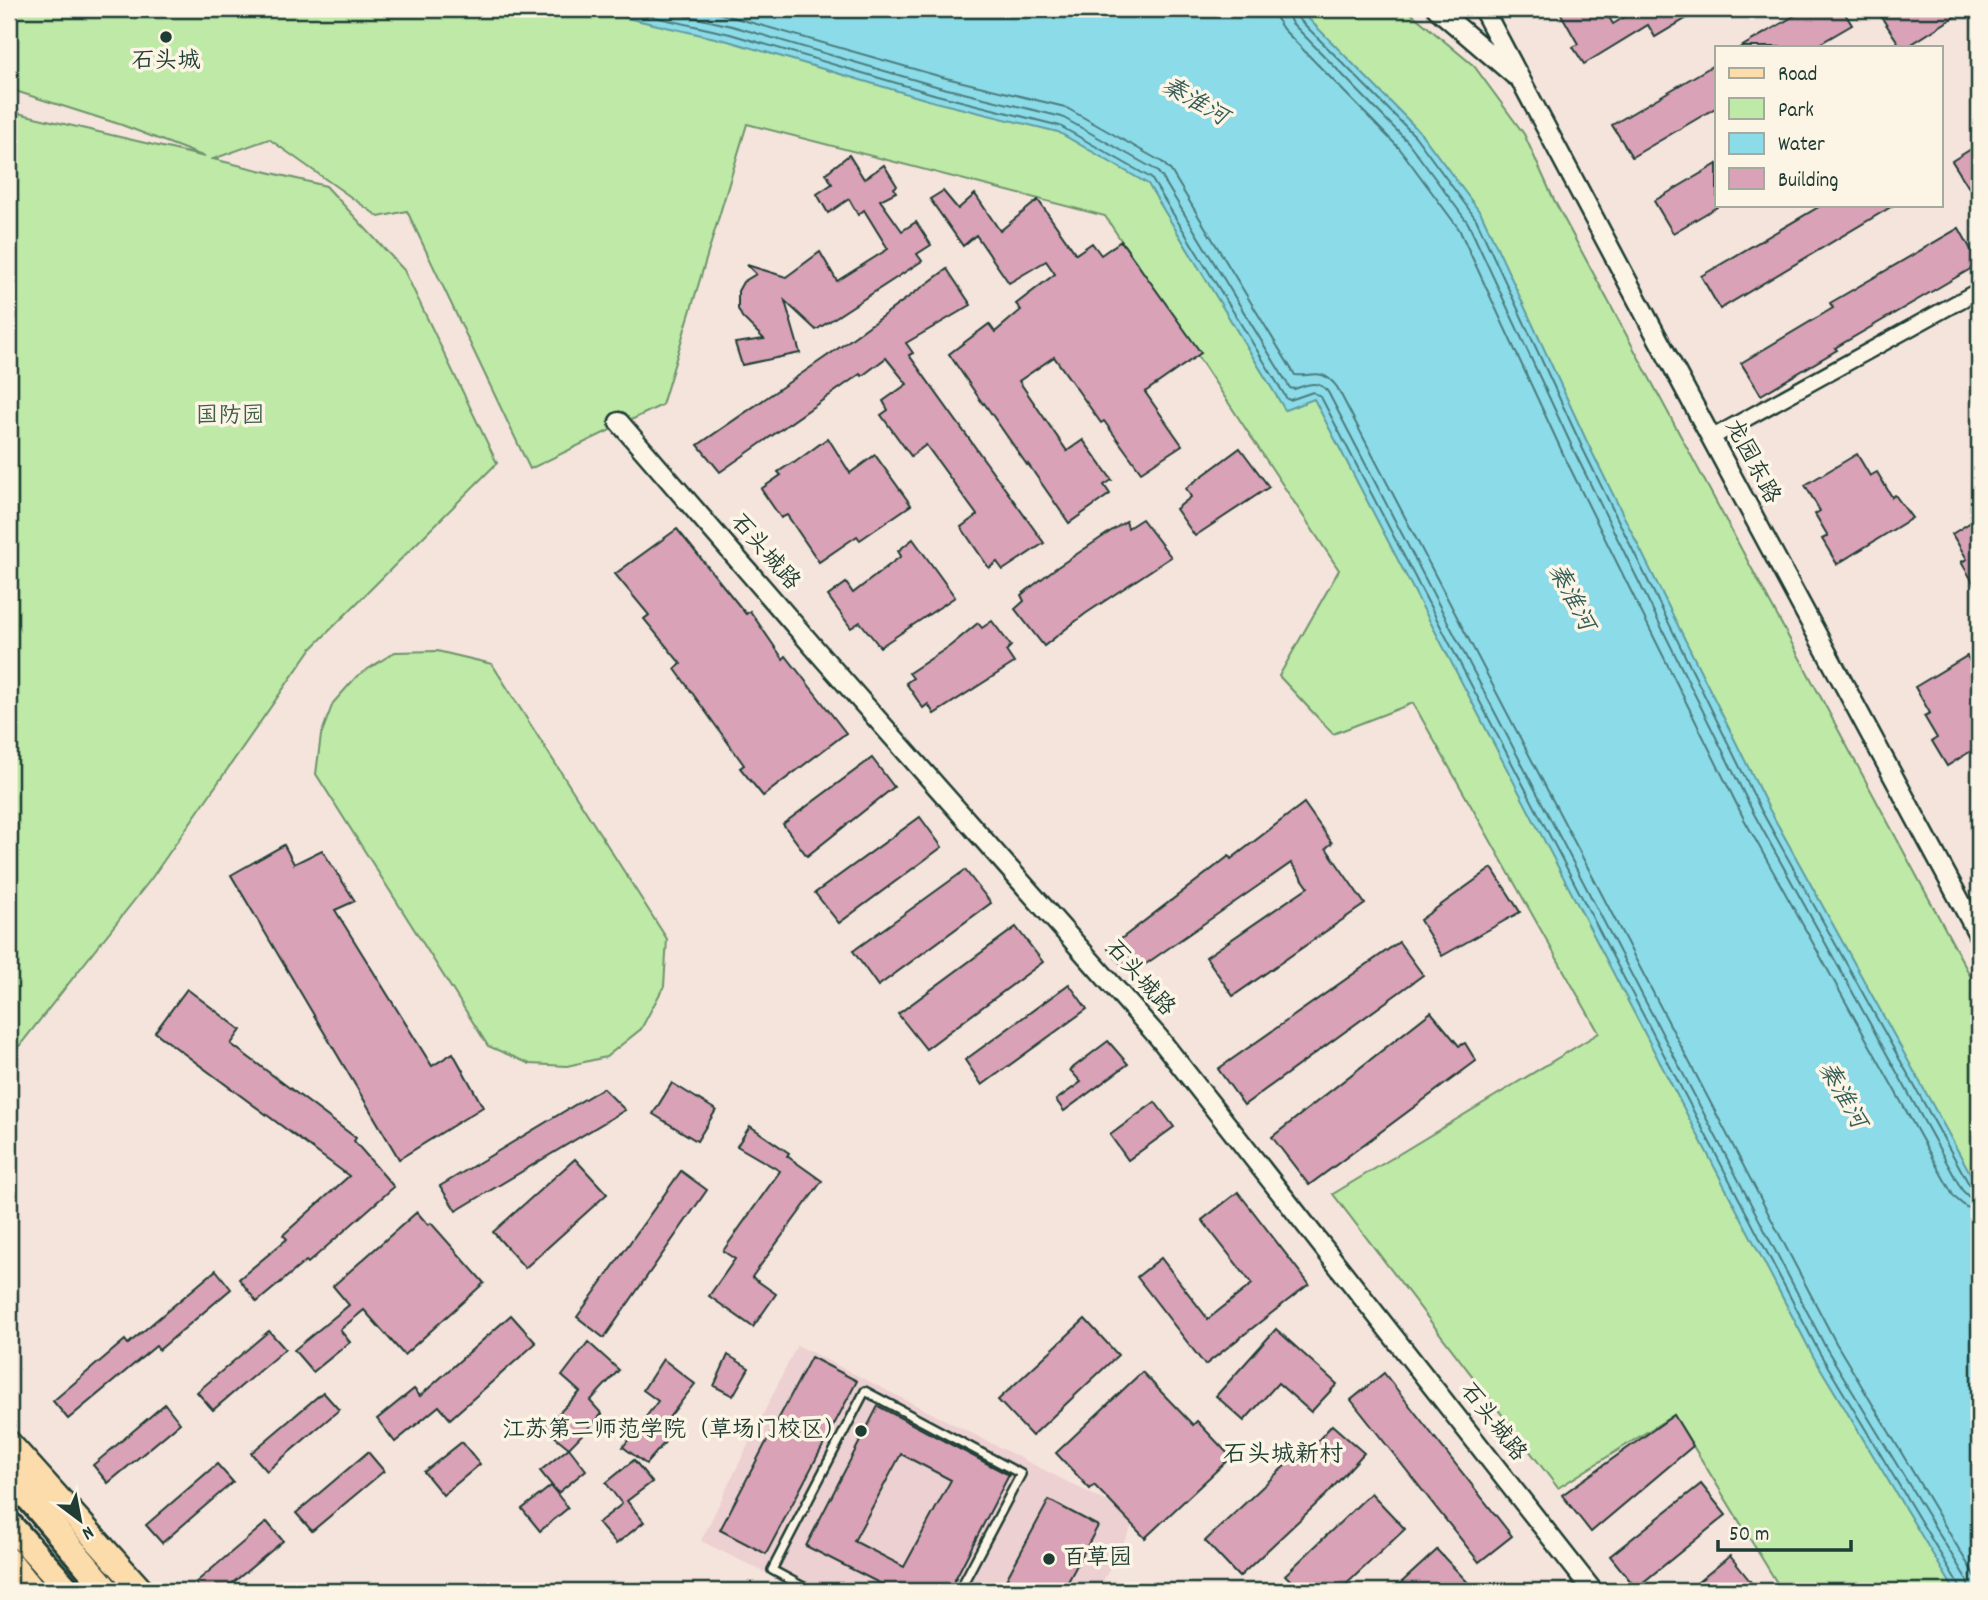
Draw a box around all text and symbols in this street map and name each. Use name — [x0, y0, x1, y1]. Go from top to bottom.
marker: 石头城 — [158, 29, 174, 45]
place label: 石头城 — [132, 46, 201, 79]
legend — [1715, 46, 1942, 206]
text: Road — [1778, 61, 1817, 91]
water label: 秦淮河 — [1154, 70, 1237, 138]
text: Park — [1778, 97, 1814, 127]
text: Water — [1778, 131, 1825, 161]
text: Building — [1778, 167, 1838, 197]
park label: 国防园 — [196, 401, 265, 434]
street label: 龙园东路 — [1715, 414, 1787, 510]
street label: 石头城路 — [721, 507, 807, 599]
water label: 秦淮河 — [1538, 558, 1604, 641]
street label: 石头城路 — [1096, 933, 1182, 1025]
water label: 秦淮河 — [1808, 1056, 1876, 1139]
street label: 石头城路 — [1451, 1377, 1533, 1469]
place label: 江苏第二师范学院（草场门校区） — [502, 1415, 847, 1448]
marker: 江苏第二师范学院（草场门校区） — [853, 1423, 869, 1439]
district label: 石头城新村 — [1223, 1439, 1343, 1473]
north arrow — [46, 1484, 116, 1554]
scale bar — [1718, 1509, 1852, 1553]
text: N — [76, 1518, 98, 1545]
text: 50 m — [1729, 1521, 1769, 1551]
place label: 百草园 — [1063, 1543, 1132, 1576]
marker: 百草园 — [1041, 1551, 1057, 1567]

